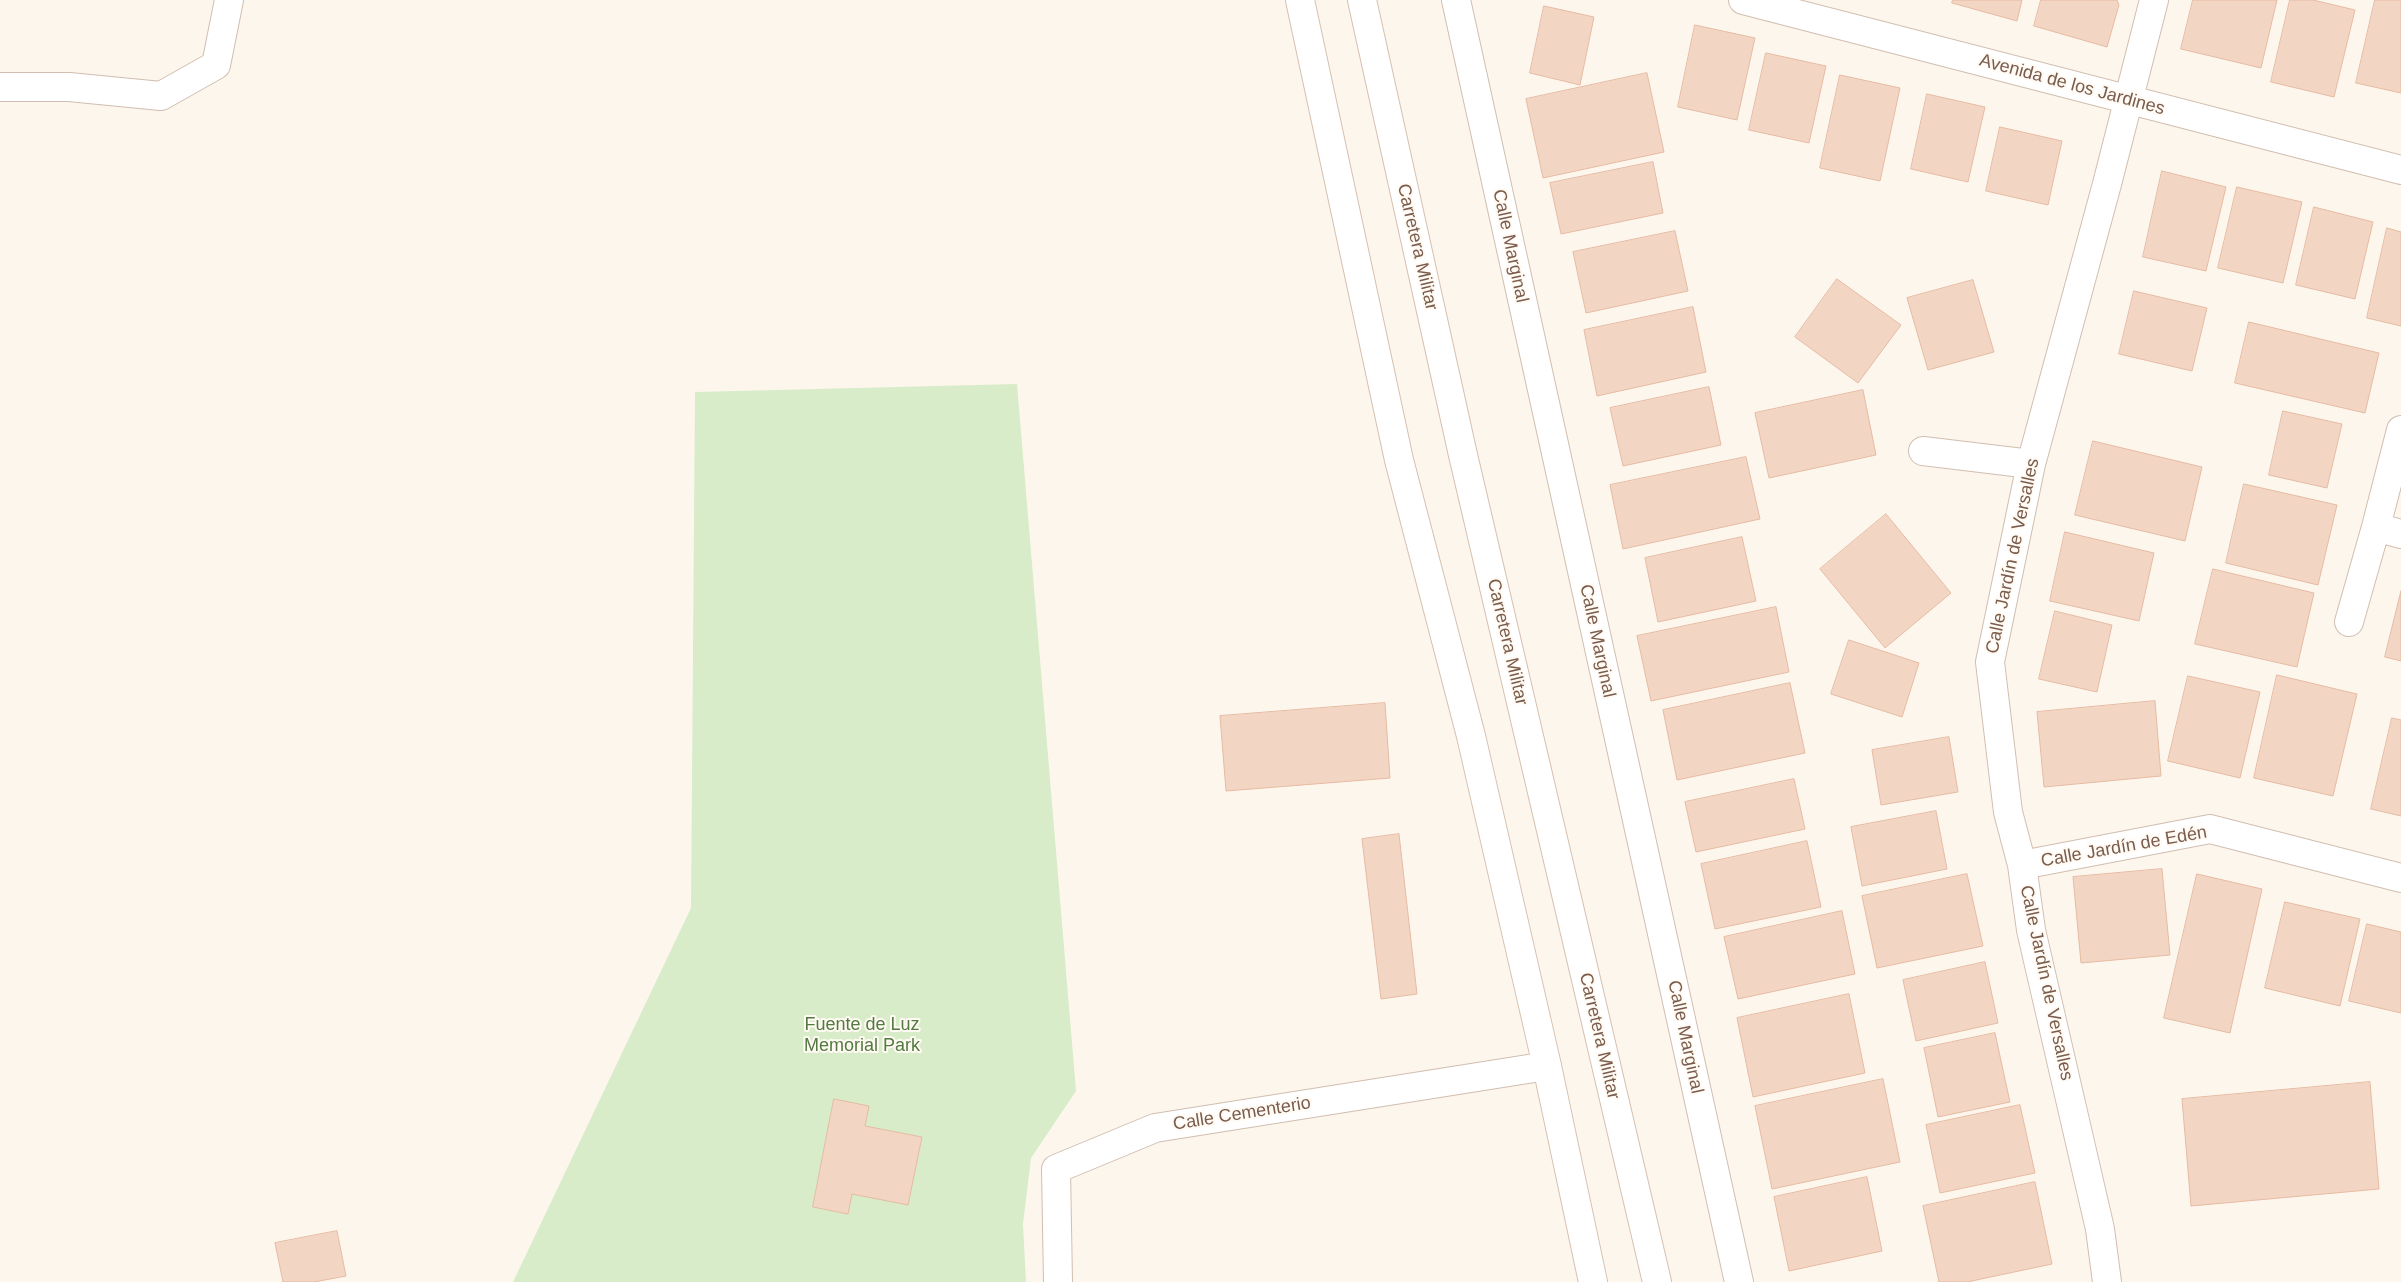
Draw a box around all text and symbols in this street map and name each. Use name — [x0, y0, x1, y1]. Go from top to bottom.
street label: Avenida de los Jardines — [1977, 50, 2167, 120]
street label: Carretera Militar — [1392, 182, 1442, 312]
street label: Calle Marginal — [1487, 187, 1533, 305]
street label: Calle Jardín de Versalles — [1982, 456, 2044, 656]
street label: Carretera Militar — [1482, 577, 1532, 707]
street label: Calle Marginal — [1574, 582, 1620, 700]
street label: Calle Jardín de Edén — [2039, 822, 2209, 872]
street label: Calle Jardín de Versalles — [2015, 883, 2077, 1083]
street label: Carretera Militar — [1574, 971, 1624, 1101]
street label: Calle Marginal — [1662, 978, 1708, 1096]
park label: Fuente de Luz Memorial Park — [804, 1014, 920, 1056]
street label: Calle Cementerio — [1172, 1092, 1312, 1136]

